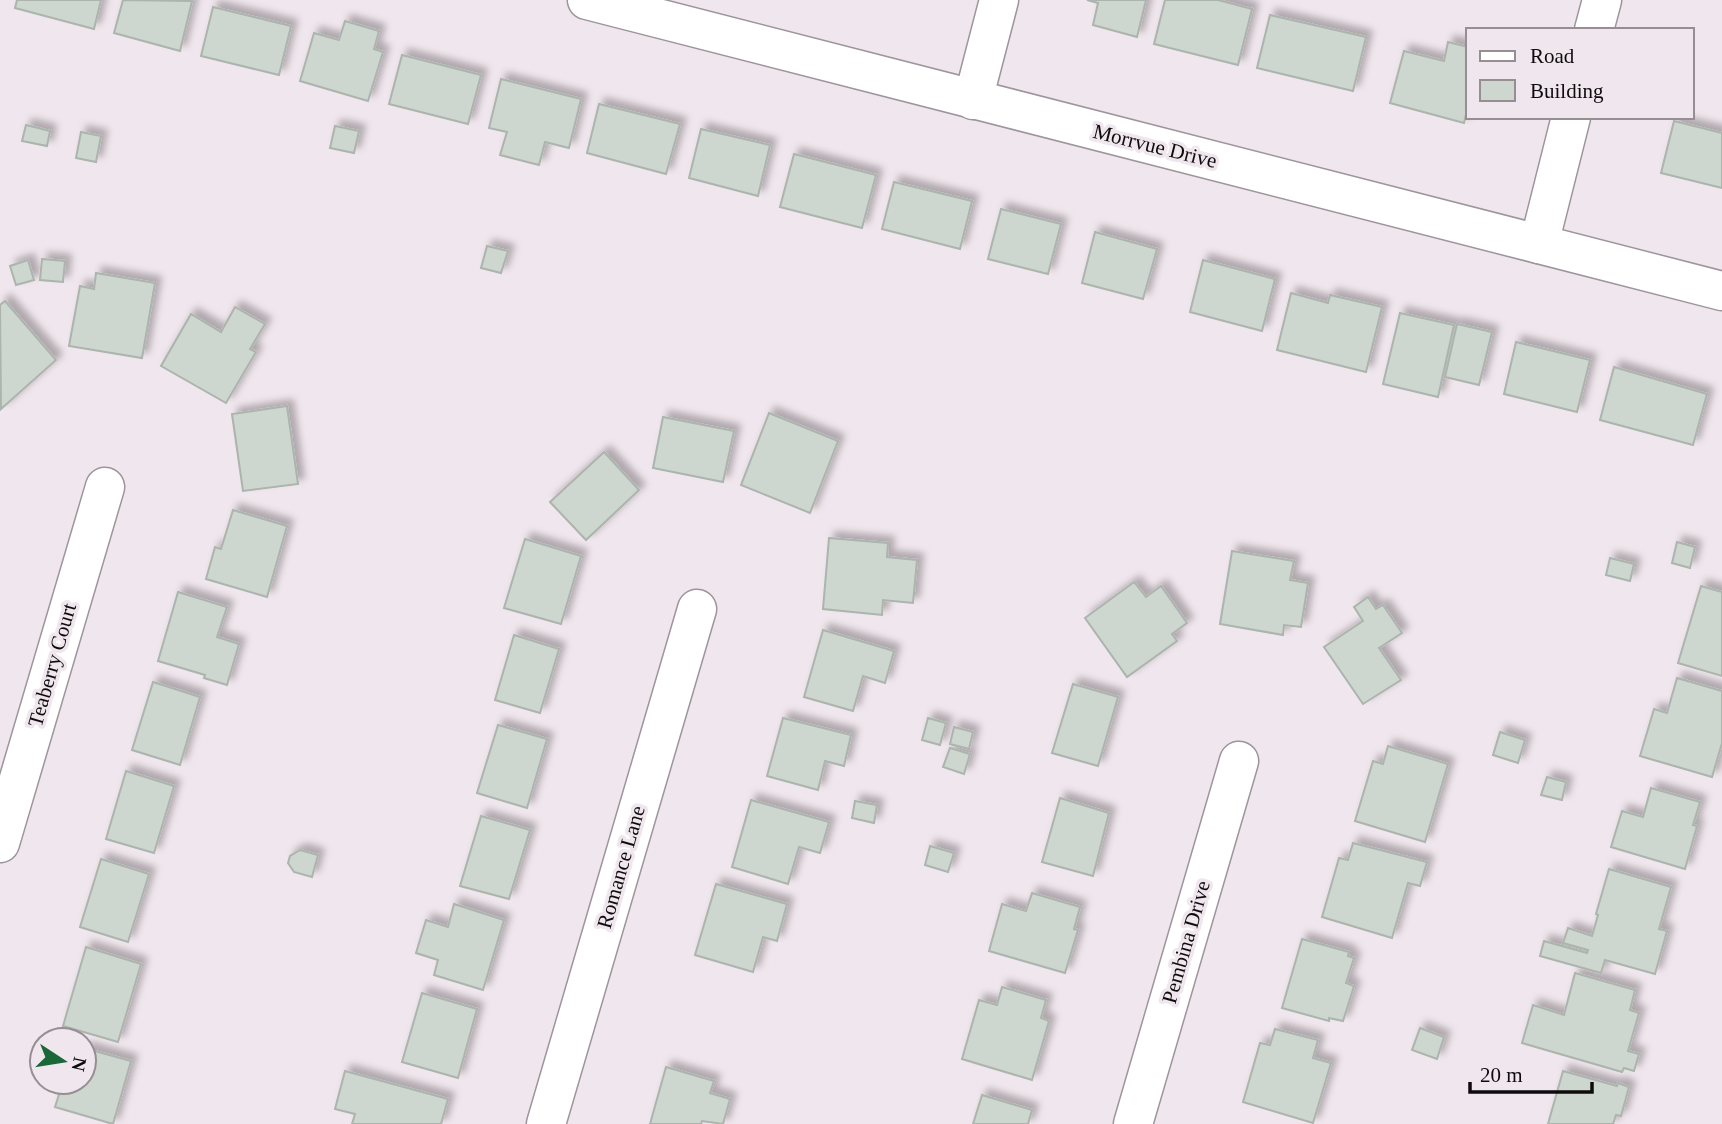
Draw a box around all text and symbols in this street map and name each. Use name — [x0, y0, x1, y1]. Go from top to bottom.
legend — [1466, 28, 1694, 119]
text: Road — [1530, 44, 1575, 68]
text: Building — [1530, 79, 1604, 103]
street label: Morrvue Drive — [1091, 119, 1219, 173]
street label: Teaberry Court — [23, 600, 81, 730]
street label: Romance Lane — [592, 803, 650, 931]
street label: Pembina Drive — [1157, 878, 1215, 1006]
north arrow — [28, 1026, 98, 1096]
scale bar — [1470, 1050, 1592, 1094]
text: N — [67, 1056, 91, 1074]
text: 20 m — [1480, 1063, 1523, 1087]

